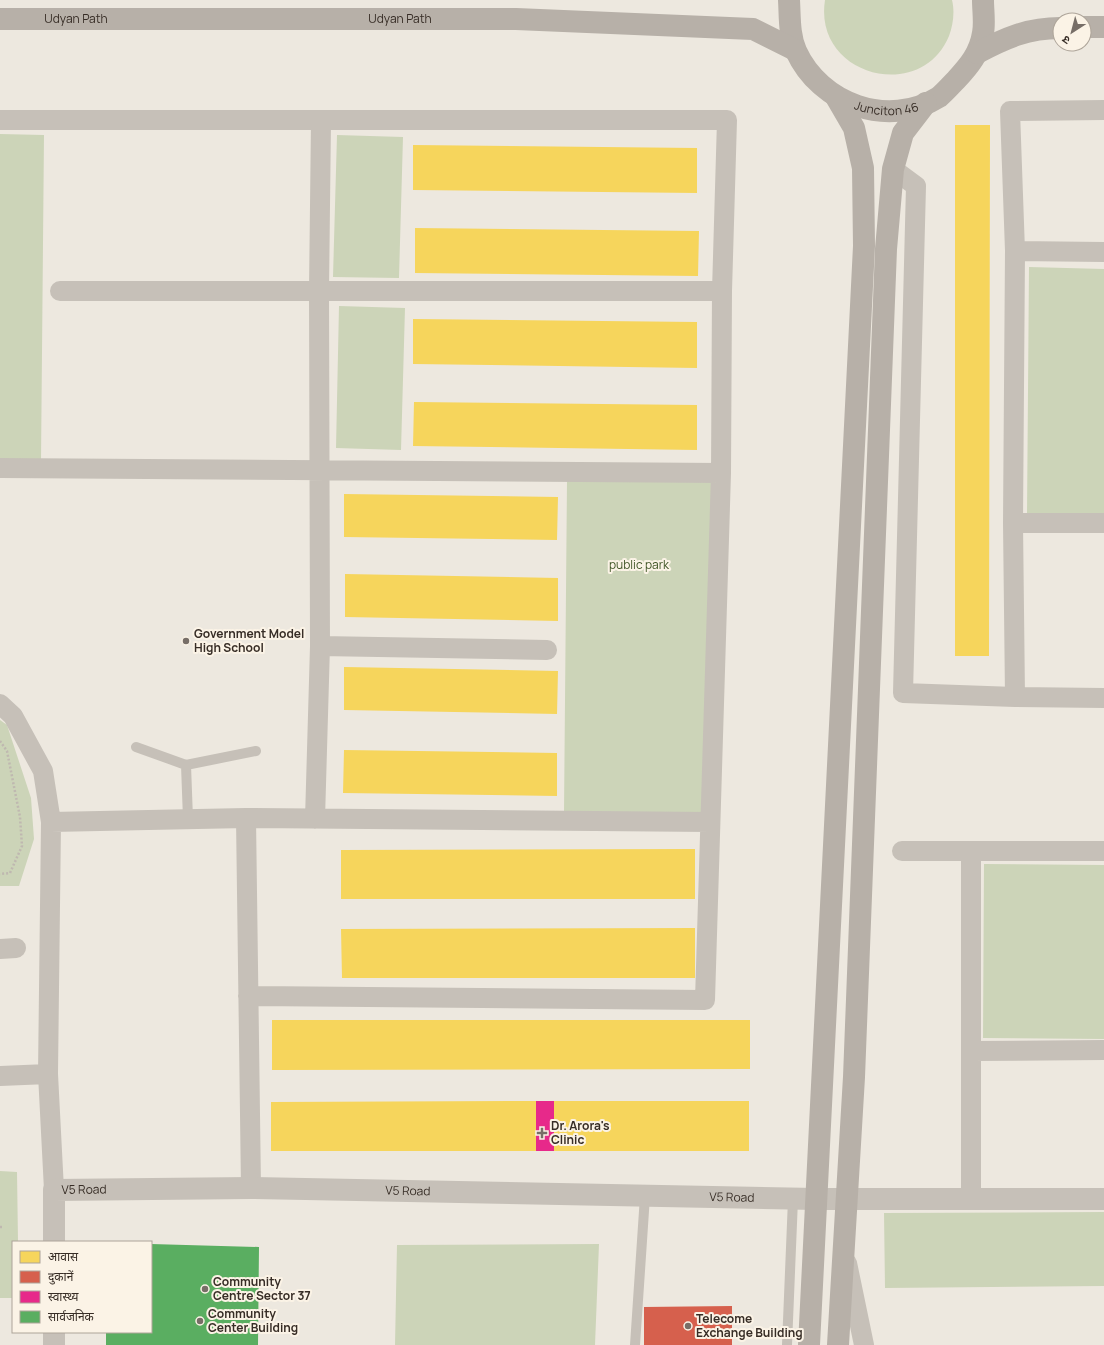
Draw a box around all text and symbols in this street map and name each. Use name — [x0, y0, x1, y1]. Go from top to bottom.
street label: Udyan Path — [44, 10, 108, 27]
street label: Udyan Path — [368, 10, 432, 27]
north arrow — [1052, 12, 1092, 52]
text: उ — [1058, 32, 1073, 48]
street label: Junciton 46 — [852, 96, 921, 119]
park label: public park — [609, 556, 670, 573]
place label: Government Model High School — [194, 625, 304, 656]
marker: Government Model High School — [181, 636, 191, 646]
place label: Dr. Arora's Clinic — [551, 1117, 610, 1148]
marker: Dr. Arora's Clinic — [536, 1127, 548, 1139]
street label: V5 Road — [61, 1180, 107, 1198]
street label: V5 Road — [385, 1182, 431, 1199]
street label: V5 Road — [709, 1188, 755, 1206]
legend — [12, 1241, 152, 1333]
text: आवास — [48, 1248, 79, 1265]
text: दुकानें — [48, 1268, 74, 1285]
place label: Community Centre Sector 37 — [213, 1273, 311, 1304]
marker: Community Centre Sector 37 — [200, 1284, 210, 1294]
text: स्वास्थ्य — [48, 1288, 80, 1305]
place label: Community Center Building — [208, 1305, 298, 1336]
text: सार्वजनिक — [48, 1308, 95, 1325]
place label: Telecome Exchange Building — [696, 1310, 803, 1341]
marker: Community Center Building — [195, 1316, 205, 1326]
marker: Telecome Exchange Building — [683, 1321, 693, 1331]

